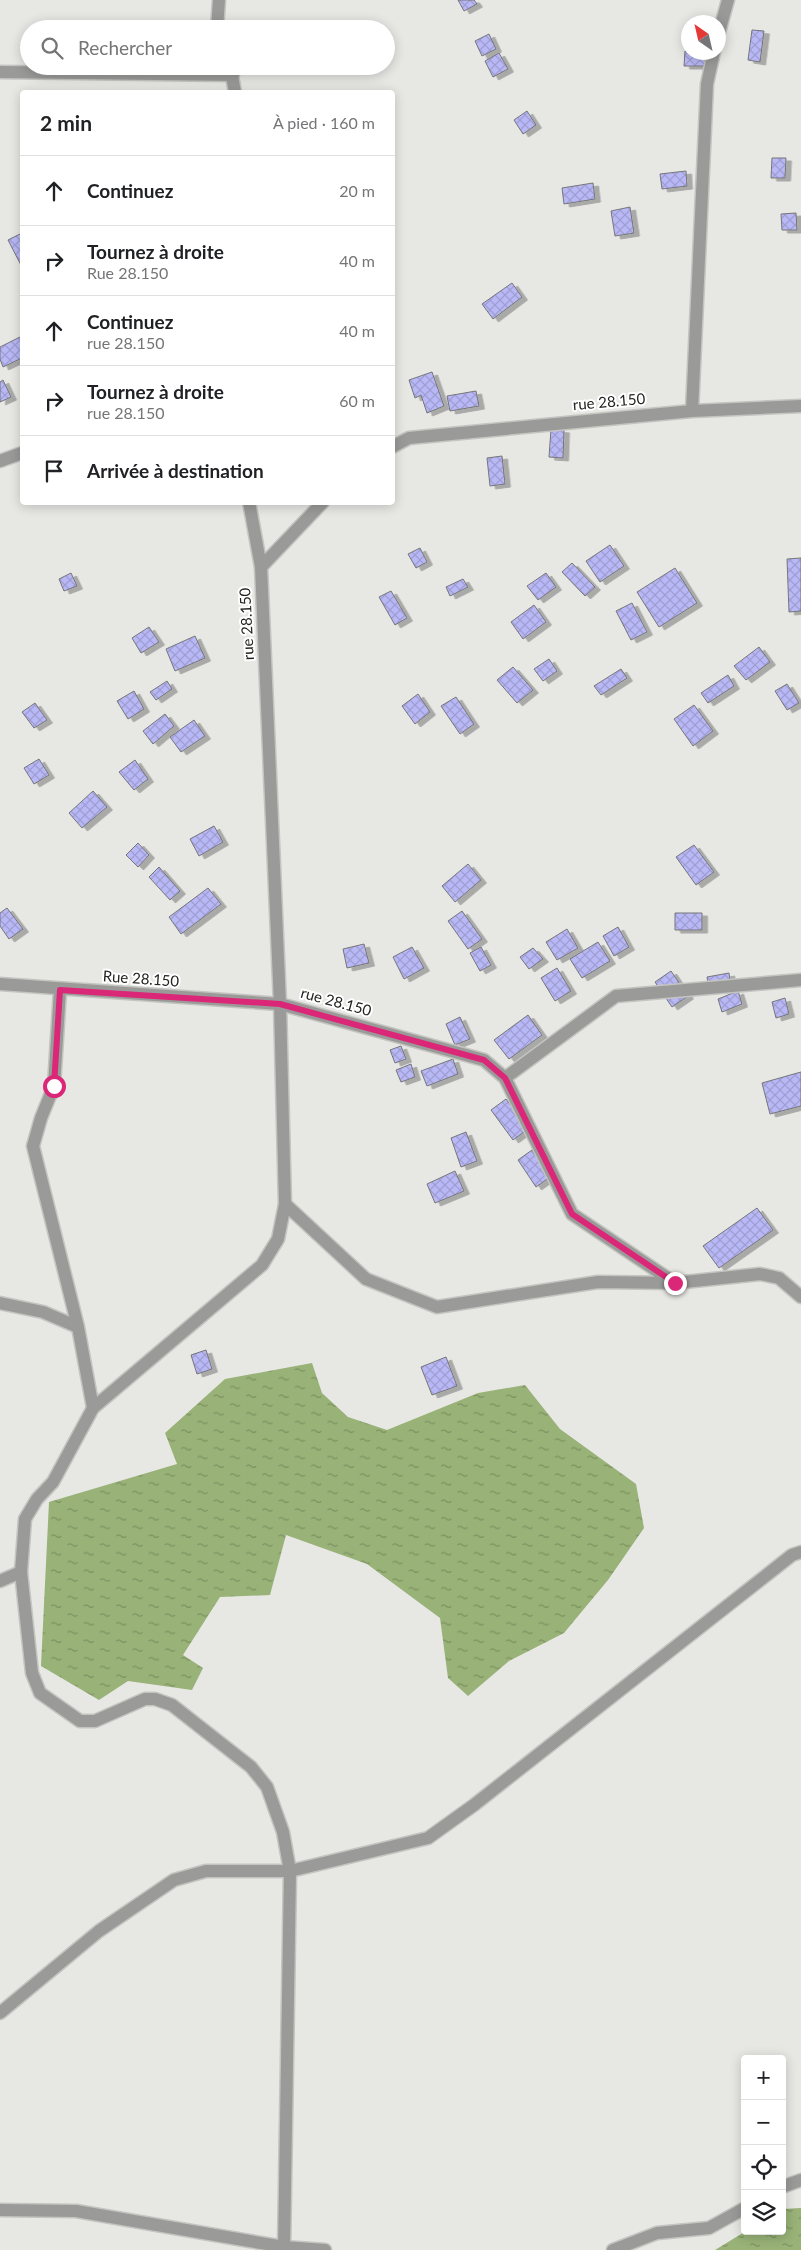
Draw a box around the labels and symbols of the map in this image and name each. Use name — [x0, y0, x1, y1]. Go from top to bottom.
north arrow — [681, 15, 726, 60]
street label: rue 28.150 — [572, 389, 646, 413]
street label: rue 28.150 — [235, 587, 257, 661]
street label: Rue 28.150 — [102, 966, 180, 990]
street label: rue 28.150 — [299, 983, 374, 1019]
route start — [43, 1075, 66, 1098]
route end — [664, 1272, 687, 1295]

